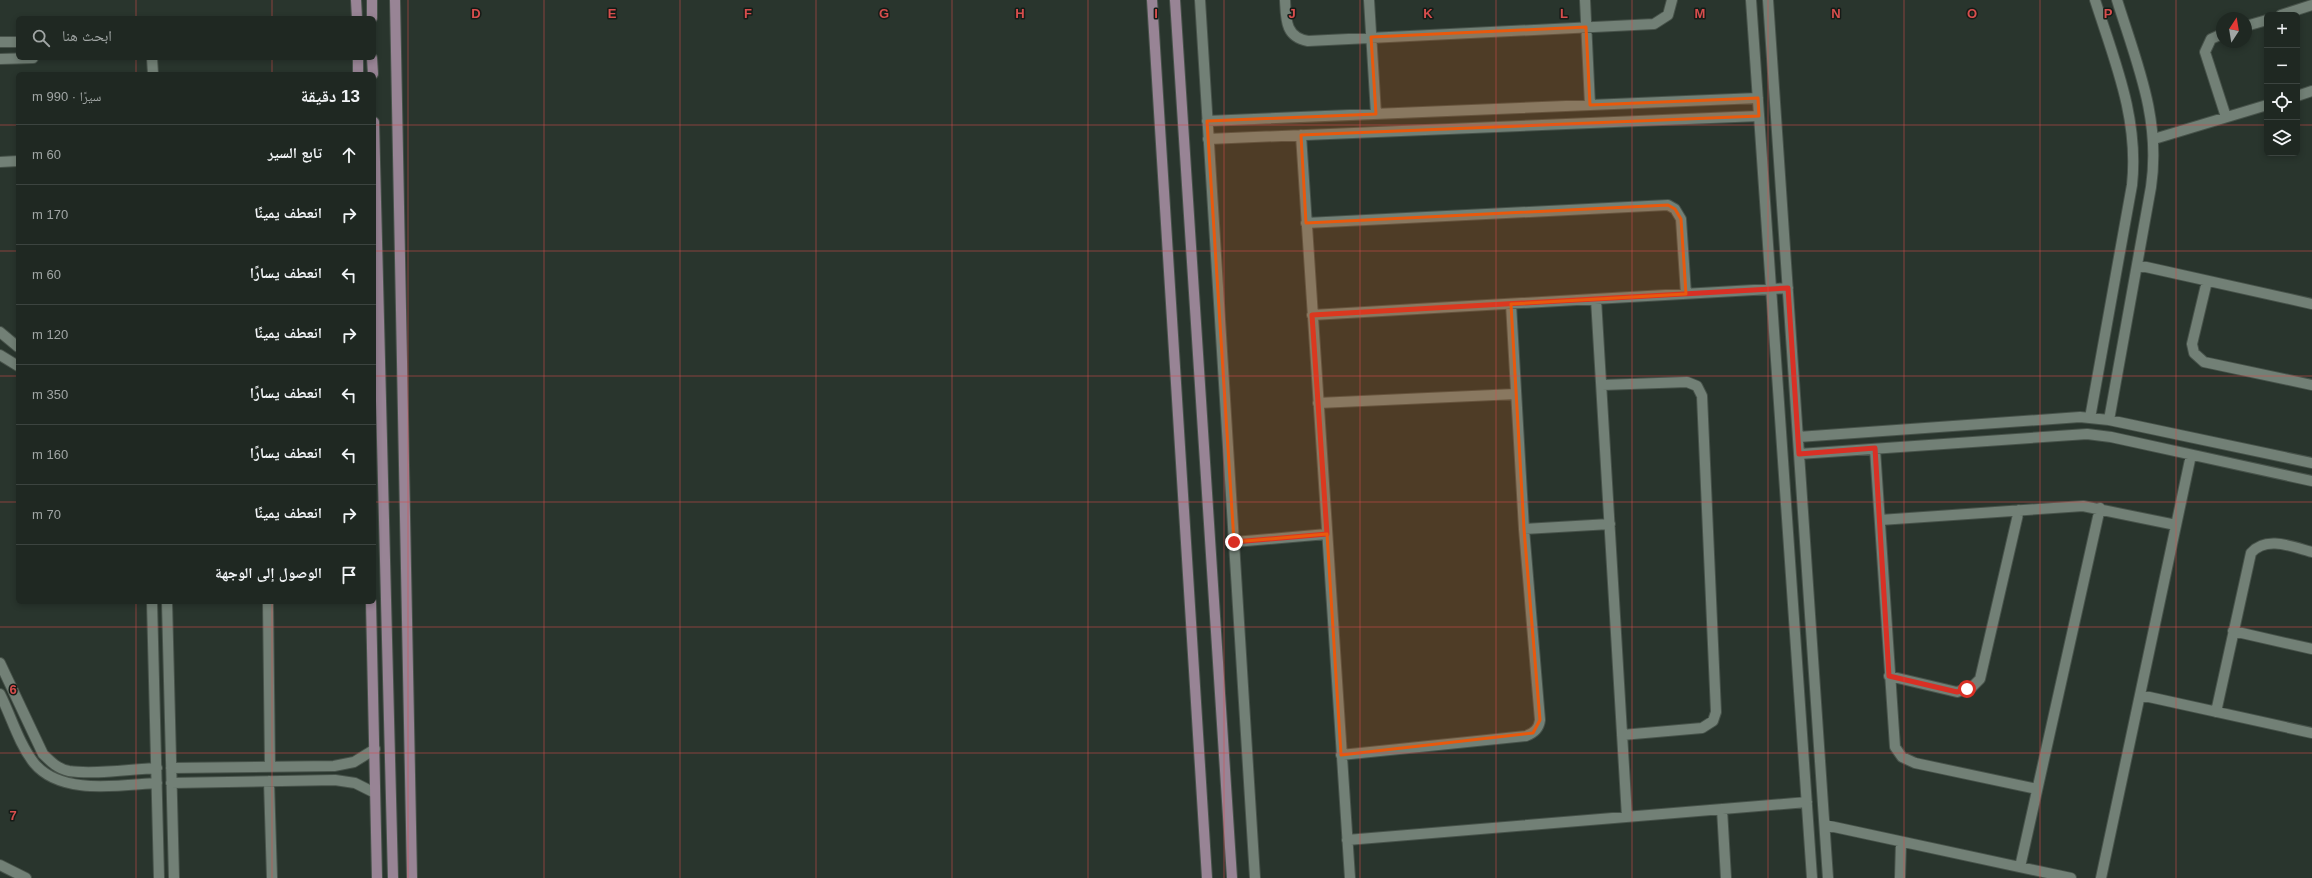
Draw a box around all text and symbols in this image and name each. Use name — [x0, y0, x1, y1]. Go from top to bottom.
text: D — [471, 6, 481, 21]
text: E — [608, 6, 617, 21]
text: F — [744, 6, 752, 21]
text: G — [879, 6, 889, 21]
text: H — [1015, 6, 1025, 21]
text: I — [1154, 6, 1158, 21]
text: J — [1288, 6, 1296, 21]
text: K — [1423, 6, 1433, 21]
text: L — [1560, 6, 1568, 21]
text: M — [1695, 6, 1705, 21]
text: N — [1831, 6, 1841, 21]
text: O — [1967, 6, 1977, 21]
text: P — [2104, 6, 2113, 21]
north arrow — [2216, 12, 2252, 48]
map controls — [2264, 12, 2300, 156]
button: + — [2264, 12, 2300, 48]
search box — [16, 16, 376, 60]
icon: search — [30, 27, 52, 49]
text: ابحث هنا — [62, 27, 112, 44]
button: − — [2264, 48, 2300, 84]
button: locate — [2264, 84, 2300, 120]
text: 13 دقيقة — [301, 87, 360, 106]
text: سيرًا · 990 m — [32, 89, 101, 104]
button: layers — [2264, 120, 2300, 156]
text: تابع السير — [268, 144, 322, 161]
icon: ahead — [338, 144, 360, 166]
text: 60 m — [32, 147, 61, 162]
text: انعطف يمينًا — [254, 204, 322, 221]
icon: right — [338, 204, 360, 226]
text: 170 m — [32, 207, 68, 222]
text: انعطف يسارًا — [250, 264, 322, 281]
icon: left — [338, 264, 360, 286]
text: 60 m — [32, 267, 61, 282]
text: انعطف يمينًا — [254, 324, 322, 341]
icon: right — [338, 324, 360, 346]
text: 120 m — [32, 327, 68, 342]
text: انعطف يسارًا — [250, 384, 322, 401]
icon: left — [338, 384, 360, 406]
text: 350 m — [32, 387, 68, 402]
text: انعطف يسارًا — [250, 444, 322, 461]
icon: left — [338, 444, 360, 466]
text: 160 m — [32, 447, 68, 462]
text: انعطف يمينًا — [254, 504, 322, 521]
icon: right — [338, 504, 360, 526]
text: 70 m — [32, 507, 61, 522]
route end — [1225, 533, 1243, 551]
text: الوصول إلى الوجهة — [215, 564, 322, 581]
icon: arrive — [338, 564, 360, 586]
route start — [1958, 680, 1976, 698]
text: 6 — [9, 682, 17, 697]
text: 7 — [9, 808, 17, 823]

